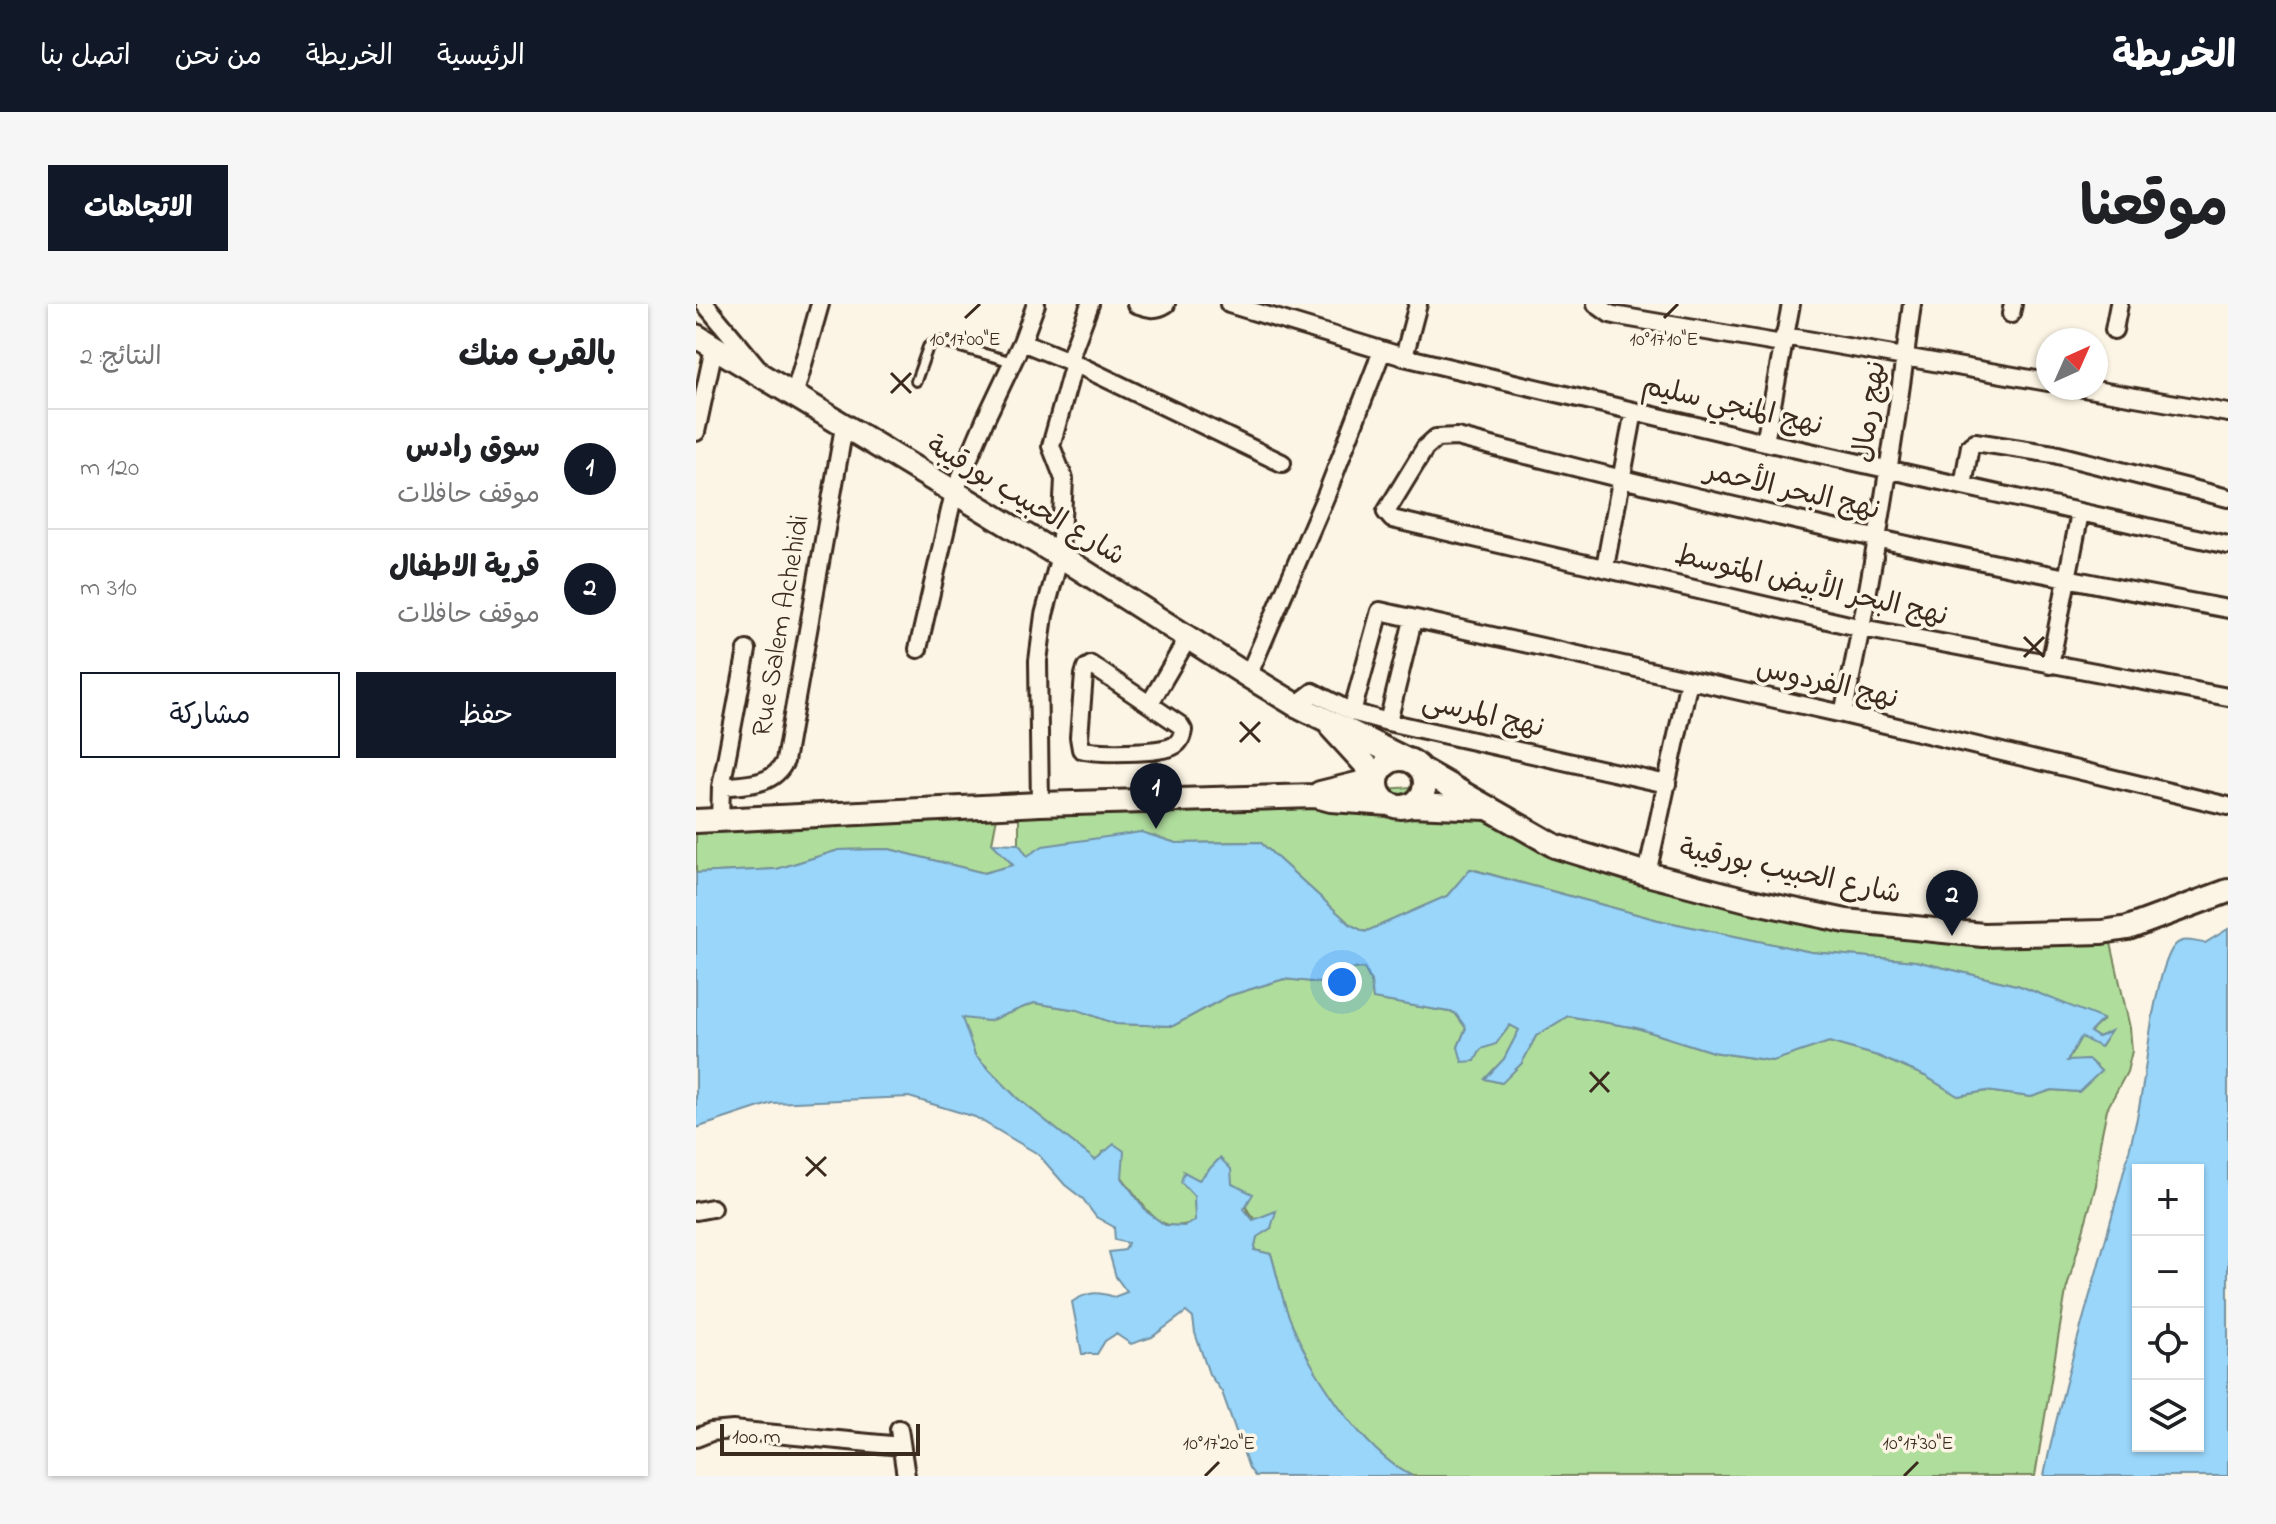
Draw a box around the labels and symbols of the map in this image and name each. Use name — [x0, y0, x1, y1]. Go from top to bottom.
text: 10°17'00"E — [929, 326, 1001, 355]
text: 10°17'10"E — [1630, 326, 1698, 355]
north arrow — [2036, 328, 2108, 400]
street label: نهج رمال — [1844, 358, 1898, 466]
street label: نهج المنجي سليم — [1637, 366, 1826, 449]
street label: شارع الحبيب بورقيبة — [918, 426, 1132, 578]
street label: نهج البحر الأحمر — [1698, 450, 1884, 532]
street label: Rue Salem Achehidi — [742, 512, 822, 740]
street label: نهج البحر الأبيض المتوسط — [1670, 535, 1952, 638]
street label: نهج الفردوس — [1752, 649, 1902, 721]
street label: نهج المرسى — [1418, 682, 1548, 750]
pin: 1 — [1130, 763, 1182, 829]
street label: شارع الحبيب بورقيبة — [1675, 829, 1905, 917]
pin: 2 — [1926, 870, 1978, 936]
your location — [1322, 962, 1362, 1002]
scale bar — [720, 1420, 920, 1456]
text: 10°17'20"E — [1183, 1430, 1255, 1459]
text: 10°17'30"E — [1883, 1430, 1953, 1459]

